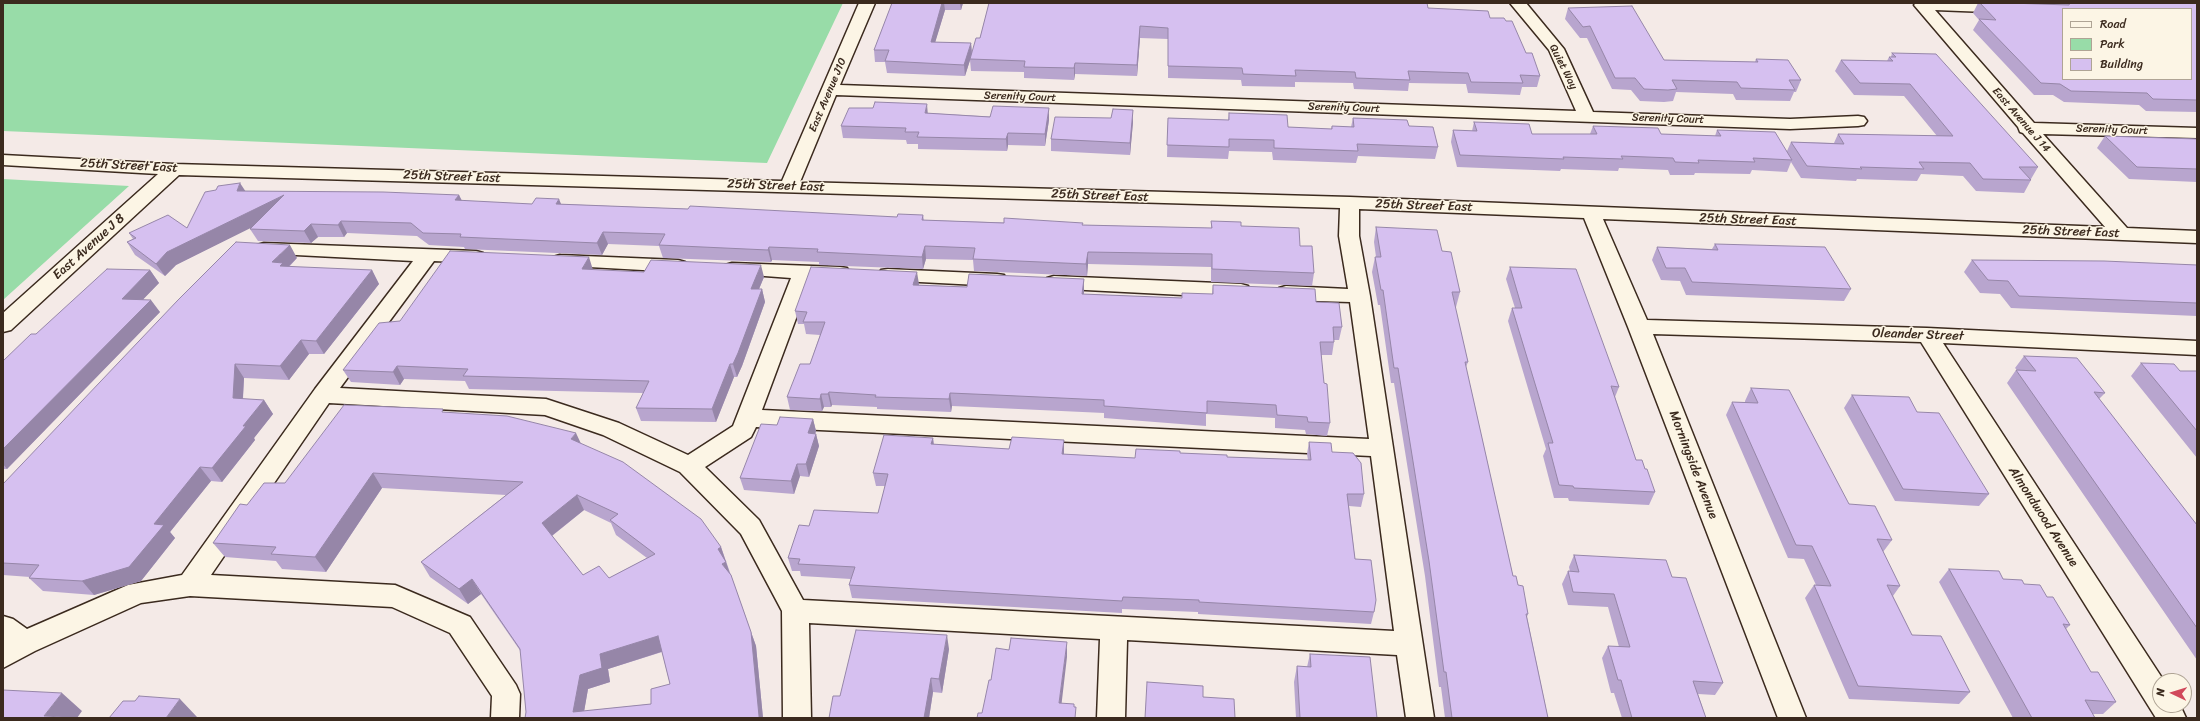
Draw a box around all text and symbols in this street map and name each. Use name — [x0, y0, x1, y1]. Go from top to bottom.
legend — [2062, 8, 2192, 80]
text: Road — [2100, 13, 2126, 35]
text: Park — [2100, 33, 2125, 55]
street label: Quiet Way — [1546, 42, 1580, 92]
text: Building — [2100, 53, 2143, 75]
street label: East Avenue J10 — [806, 56, 850, 134]
street label: East Avenue J 14 — [1989, 85, 2053, 155]
street label: Serenity Court — [984, 89, 1056, 105]
street label: Serenity Court — [1308, 100, 1380, 116]
street label: Serenity Court — [1632, 111, 1704, 127]
street label: Serenity Court — [2076, 122, 2148, 138]
street label: 25th Street East — [80, 156, 178, 176]
street label: 25th Street East — [403, 167, 501, 187]
street label: 25th Street East — [727, 176, 825, 196]
street label: 25th Street East — [1051, 186, 1149, 206]
street label: 25th Street East — [1375, 196, 1473, 216]
street label: 25th Street East — [1699, 210, 1797, 230]
street label: East Avenue J 8 — [50, 211, 128, 283]
street label: 25th Street East — [2022, 222, 2120, 242]
street label: Oleander Street — [1872, 326, 1964, 344]
street label: Morningside Avenue — [1665, 409, 1721, 521]
street label: Almondwood Avenue — [2005, 464, 2081, 570]
north arrow — [2152, 673, 2192, 713]
text: N — [2151, 688, 2170, 697]

